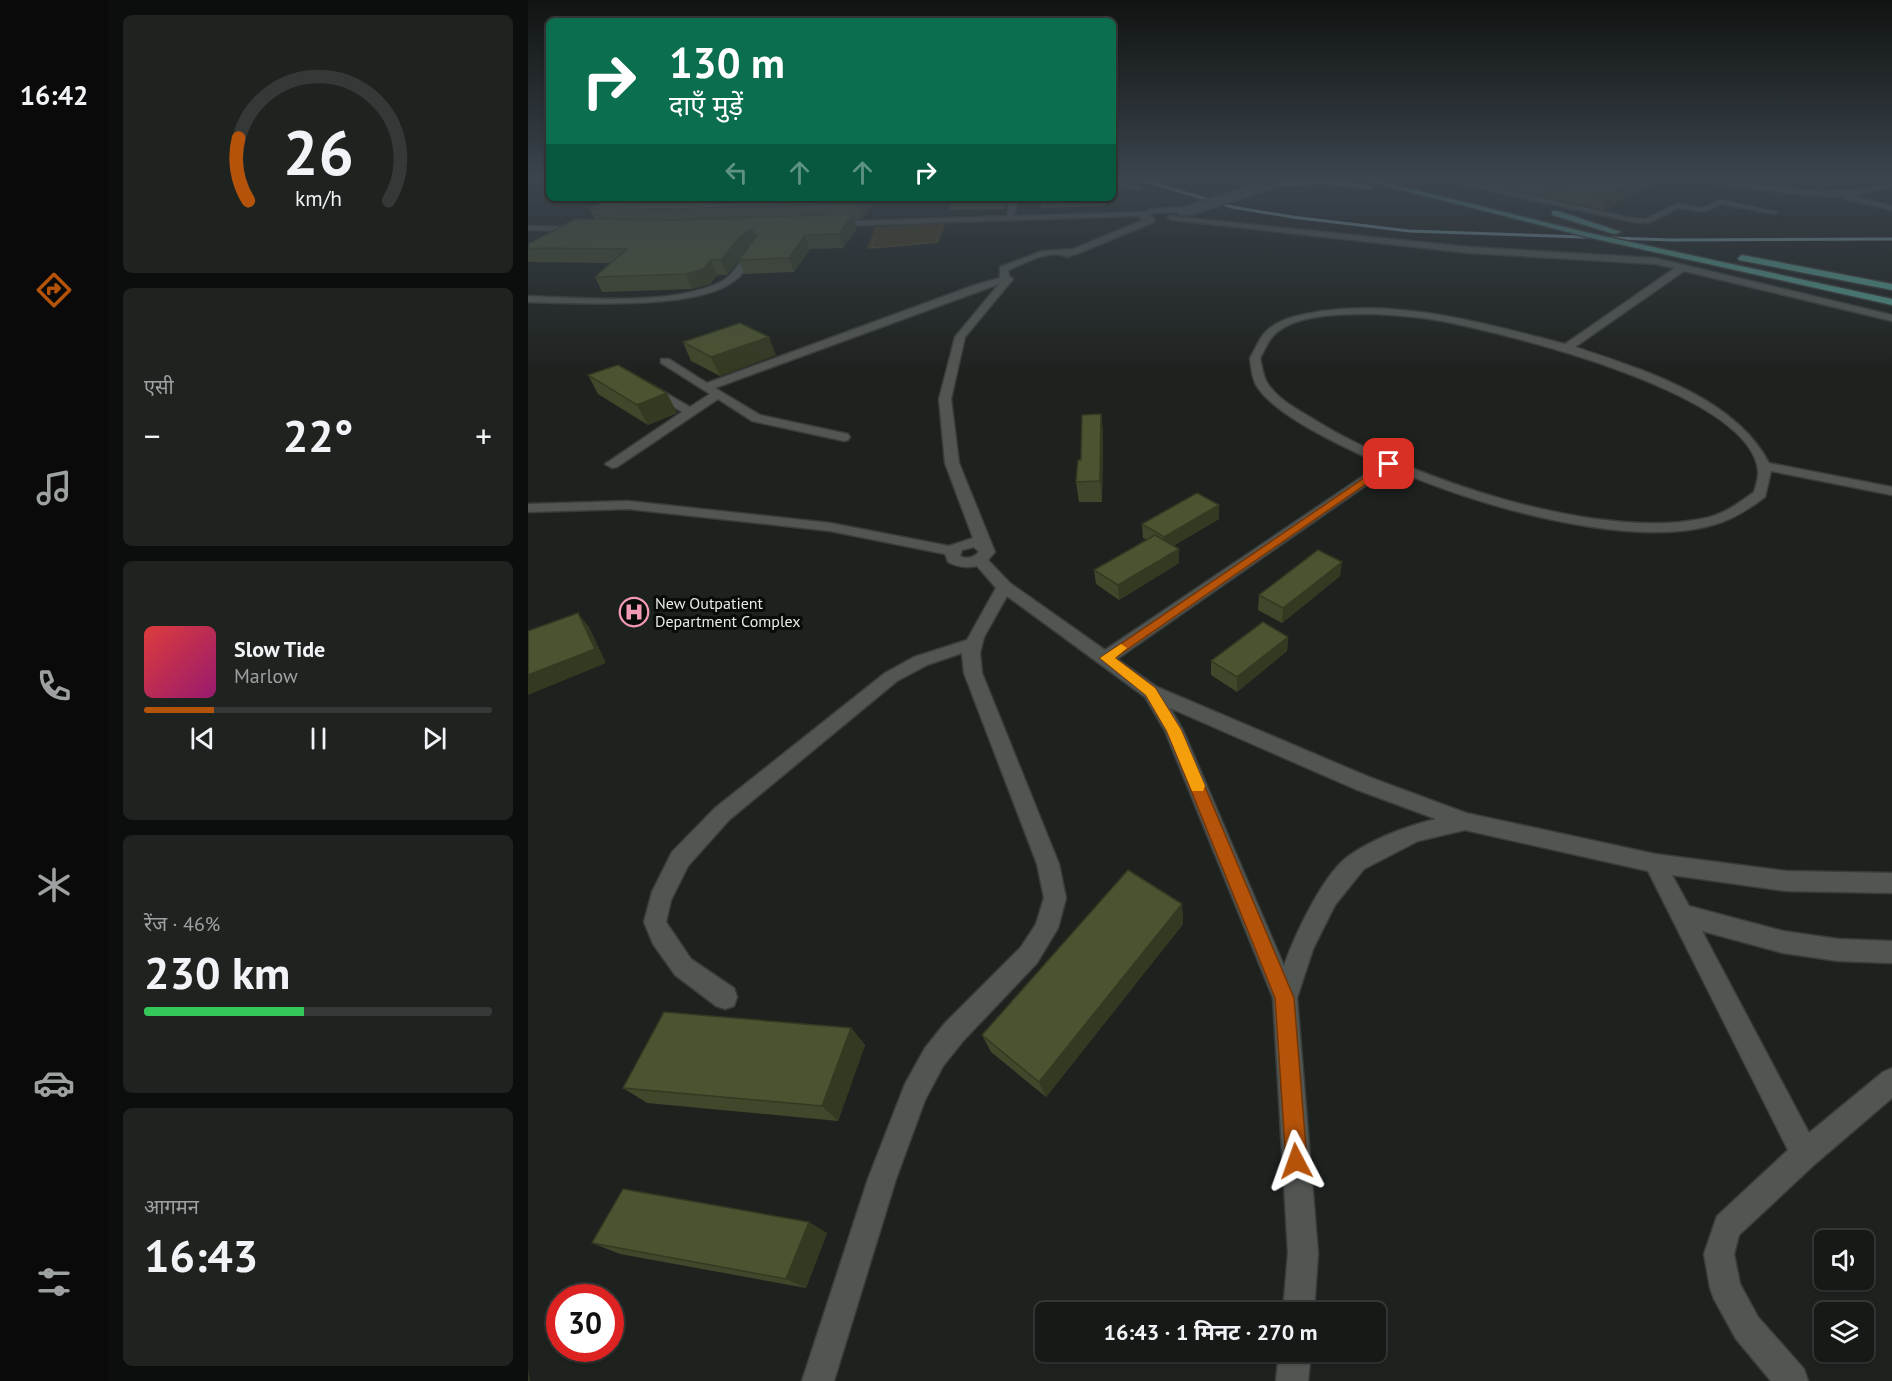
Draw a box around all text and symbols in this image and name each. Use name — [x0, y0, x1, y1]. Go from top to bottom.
text: 130 m — [669, 35, 785, 90]
icon: right — [570, 42, 648, 120]
text: 16:42 — [20, 78, 88, 112]
text: दाएँ मुड़ें — [669, 88, 743, 122]
text: 26 — [283, 111, 353, 192]
icon: left — [720, 156, 753, 189]
icon: ahead — [783, 156, 816, 189]
icon: ahead — [846, 156, 879, 189]
icon: right — [909, 156, 942, 189]
text: km/h — [294, 184, 341, 212]
icon: directions — [33, 269, 75, 311]
text: एसी — [144, 374, 174, 400]
text: 22° — [283, 406, 353, 464]
text: − — [144, 414, 161, 457]
text: + — [475, 414, 492, 457]
pin — [1363, 438, 1414, 489]
icon: arrive — [1372, 447, 1405, 480]
icon: music — [33, 467, 75, 509]
place label: New Outpatient Department Complex — [655, 593, 801, 631]
hospital icon: New Outpatient Department Complex — [618, 596, 650, 628]
text: Slow Tide — [234, 635, 325, 663]
text: Marlow — [234, 663, 298, 689]
icon: phone — [33, 665, 75, 707]
icon: previous — [186, 722, 219, 755]
icon: pause — [302, 722, 335, 755]
icon: next — [418, 722, 451, 755]
icon: climate — [33, 864, 75, 906]
text: रेंज · 46% — [144, 911, 220, 937]
text: 230 km — [144, 943, 290, 1001]
icon: car — [33, 1062, 75, 1104]
position arrow — [1264, 1129, 1328, 1193]
text: आगमन — [144, 1194, 199, 1220]
text: 16:43 — [144, 1226, 258, 1284]
map controls — [1814, 1230, 1874, 1362]
button: sound — [1814, 1230, 1874, 1290]
icon: filters — [33, 1261, 75, 1303]
speed limit sign: 30 — [546, 1284, 624, 1362]
button: layers — [1814, 1302, 1874, 1362]
text: 16:43 · 1 मिनट · 270 m — [1103, 1318, 1318, 1346]

